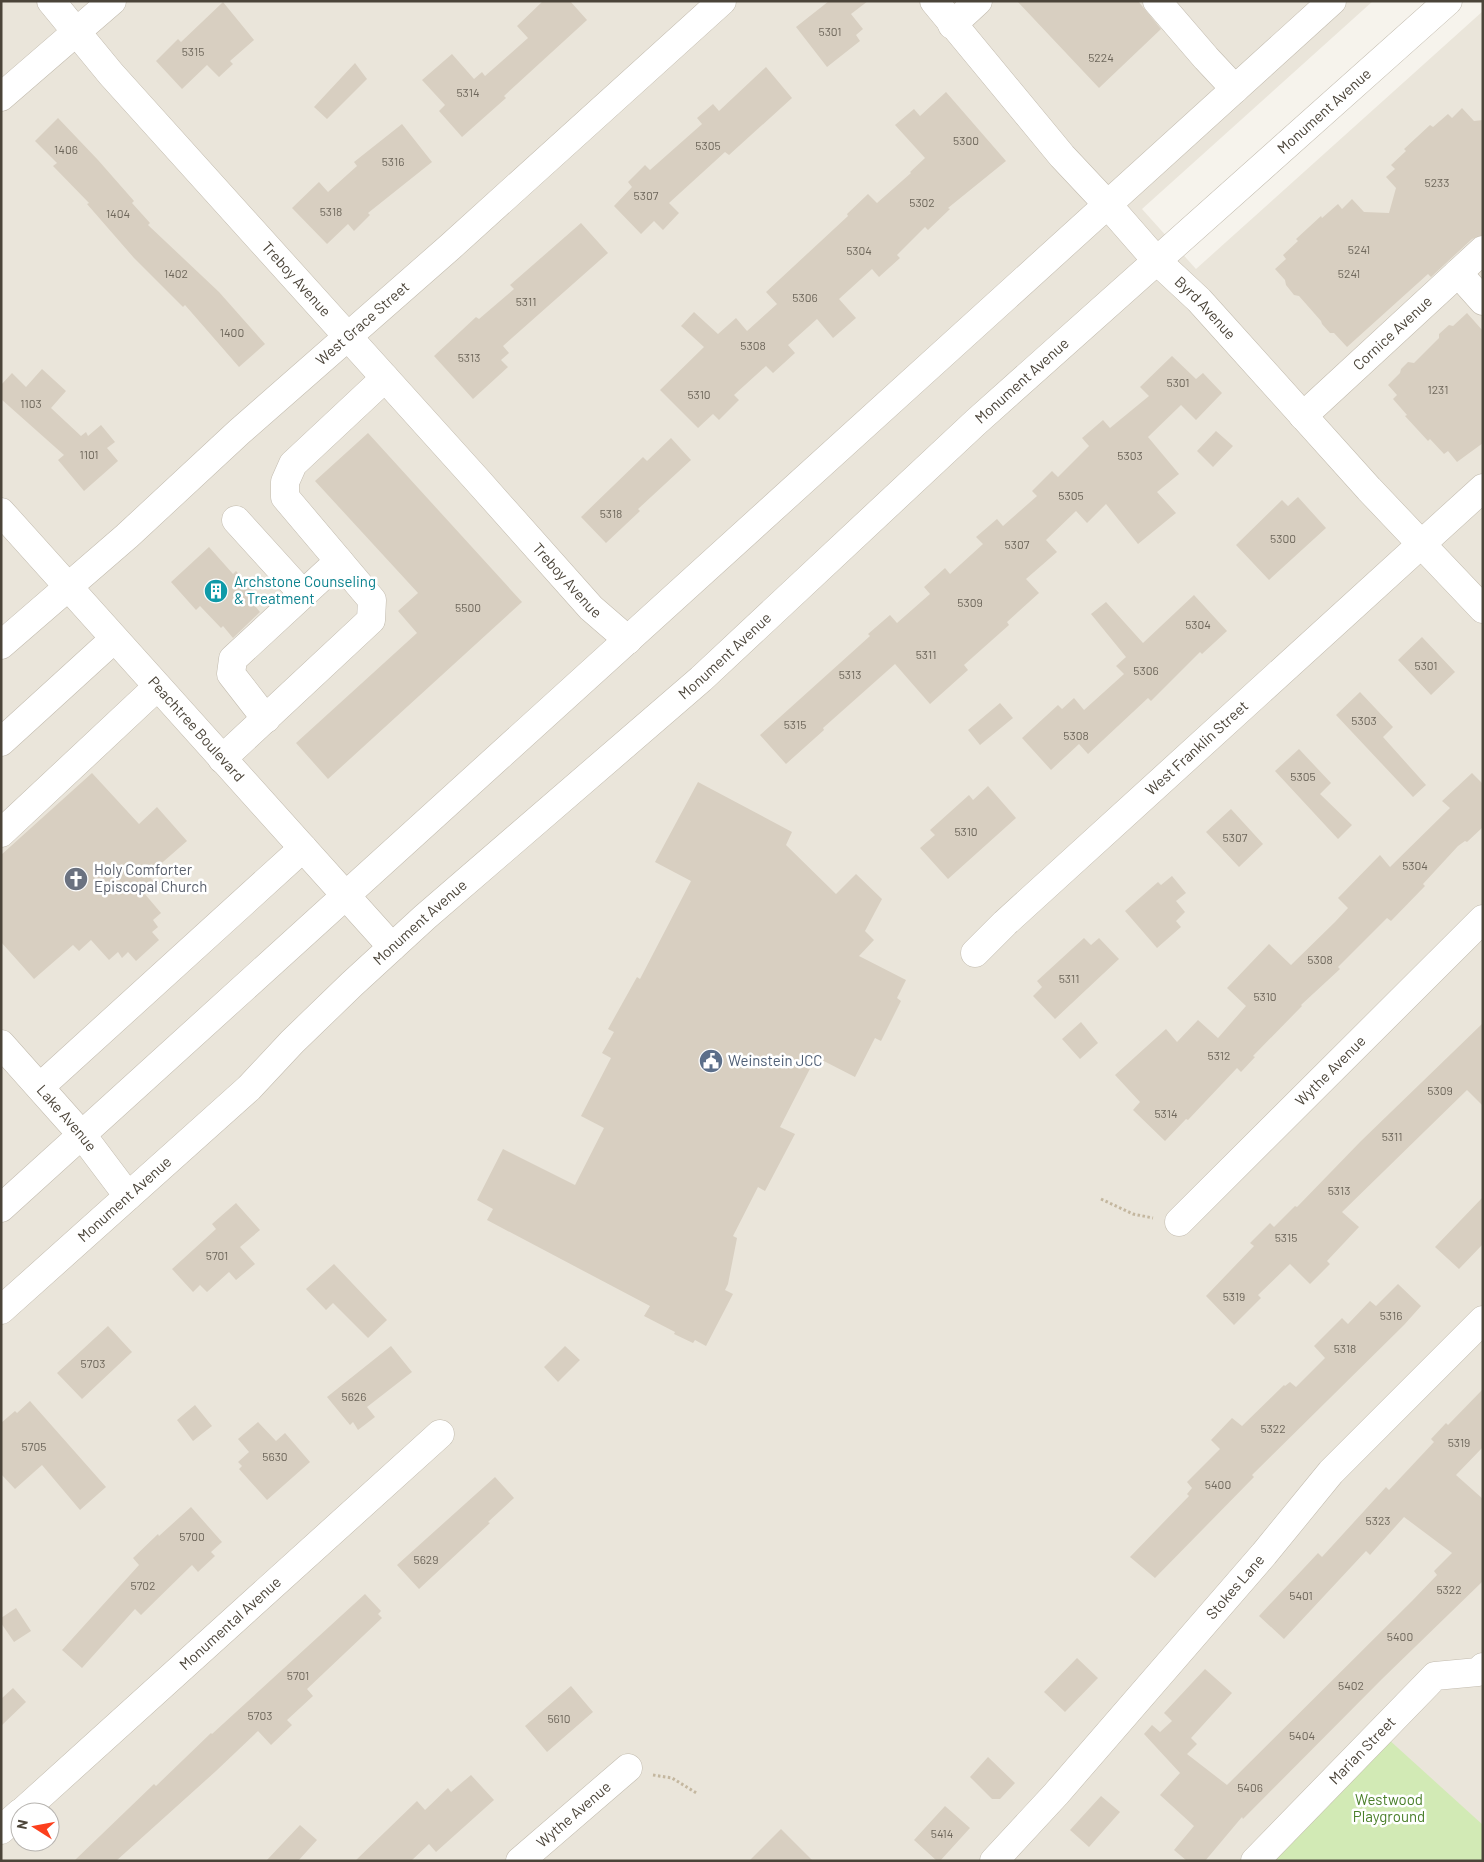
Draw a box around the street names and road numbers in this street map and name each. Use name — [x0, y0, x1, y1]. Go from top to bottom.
street label: Monument Avenue — [1273, 64, 1374, 157]
street label: Treboy Avenue — [258, 237, 335, 320]
street label: Byrd Avenue — [1171, 272, 1240, 343]
street label: West Grace Street — [312, 277, 412, 368]
street label: Cornice Avenue — [1349, 292, 1435, 373]
street label: Monument Avenue — [971, 334, 1072, 427]
street label: Treboy Avenue — [529, 539, 606, 621]
street label: Monument Avenue — [674, 608, 774, 702]
street label: Peachtree Boulevard — [145, 672, 249, 785]
street label: West Franklin Street — [1141, 696, 1251, 799]
street label: Monument Avenue — [369, 875, 470, 968]
street label: Wythe Avenue — [1291, 1031, 1369, 1109]
street label: Lake Avenue — [34, 1081, 101, 1154]
street label: Monument Avenue — [73, 1152, 175, 1245]
street label: Stokes Lane — [1202, 1550, 1267, 1623]
street label: Monumental Avenue — [175, 1572, 284, 1673]
street label: Marian Street — [1325, 1712, 1399, 1788]
street label: Wythe Avenue — [532, 1777, 614, 1851]

